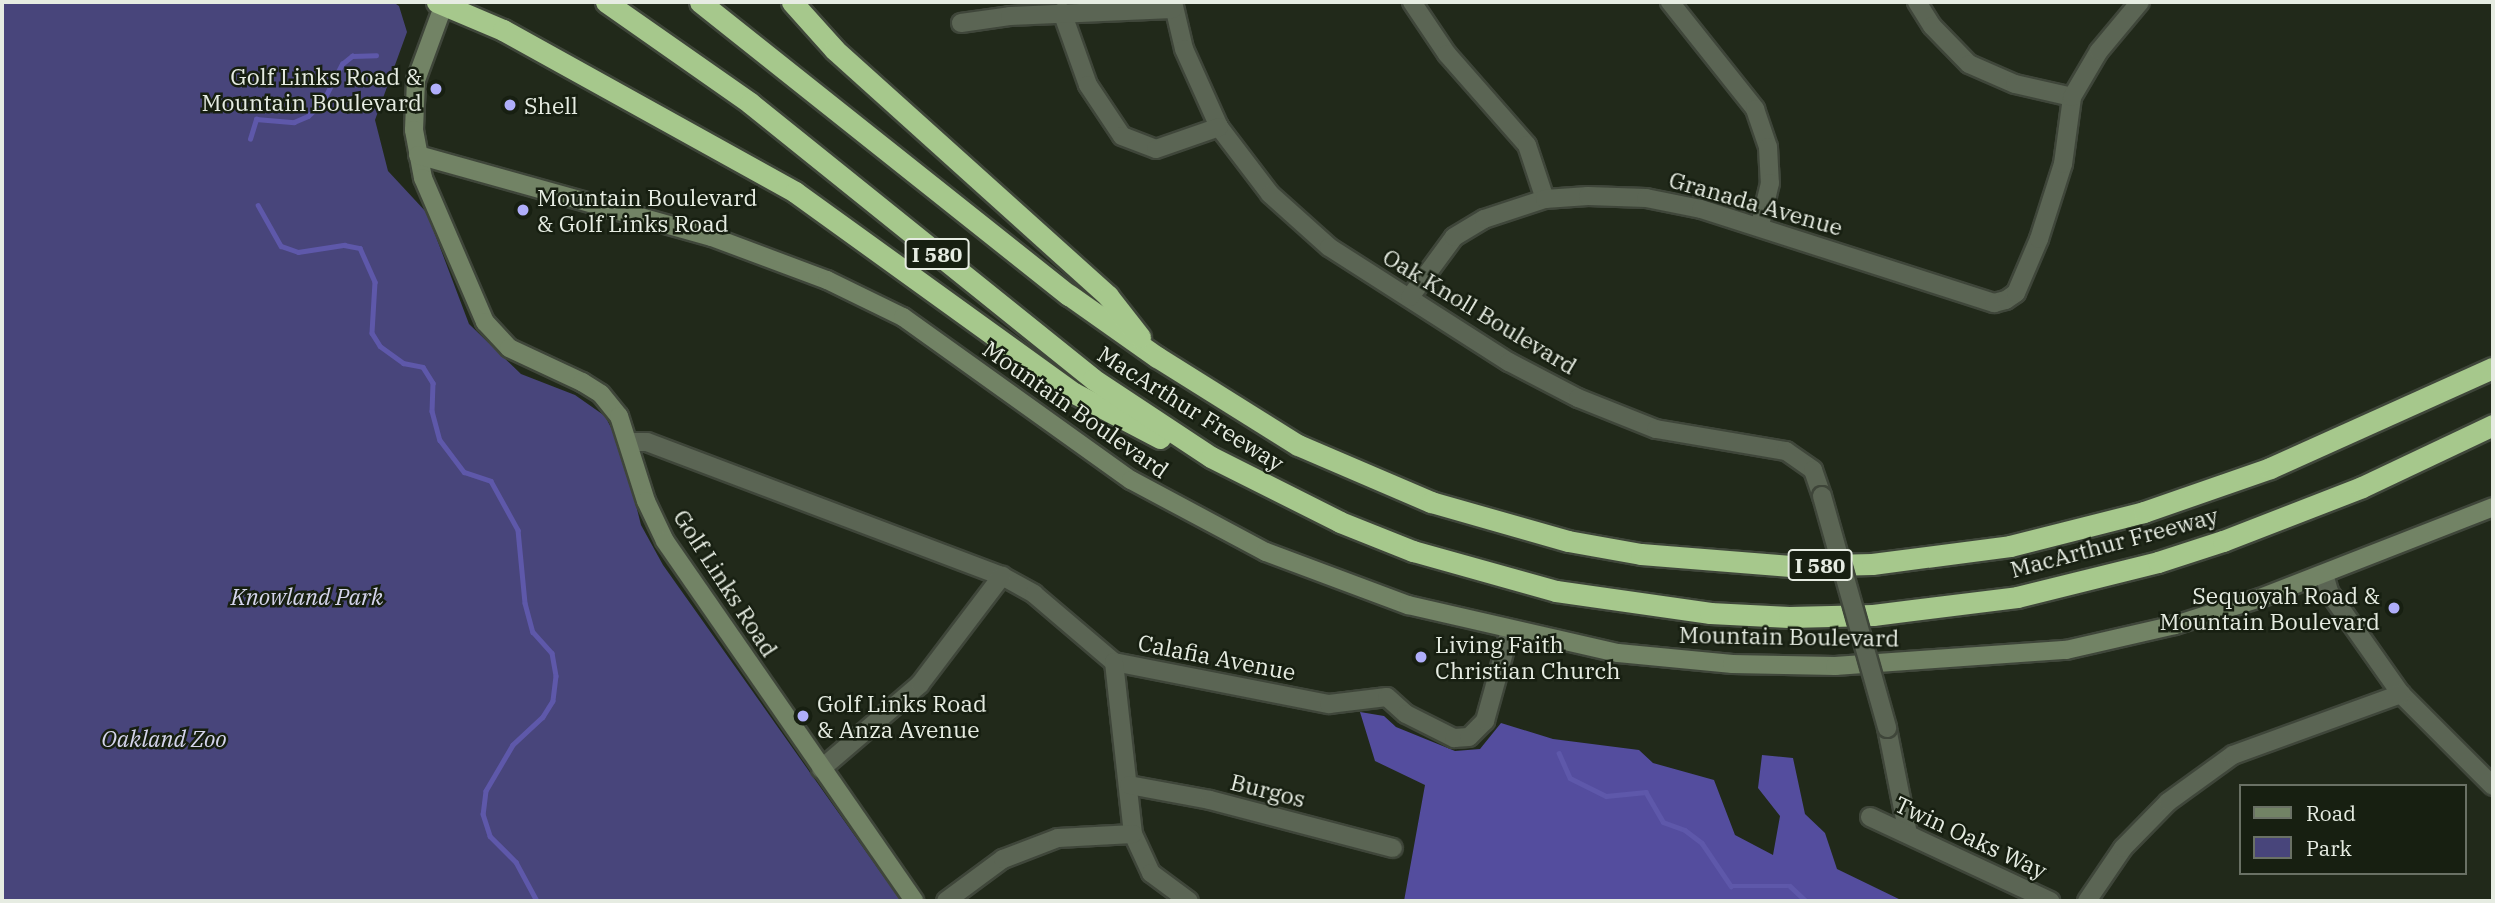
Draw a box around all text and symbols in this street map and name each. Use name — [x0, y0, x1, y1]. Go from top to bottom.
place label: Golf Links Road & Mountain Boulevard — [202, 62, 422, 116]
marker: Golf Links Road & Mountain Boulevard — [428, 81, 444, 97]
place label: Shell — [524, 91, 578, 119]
marker: Shell — [502, 97, 518, 113]
street label: Granada Avenue — [1666, 165, 1846, 241]
place label: Mountain Boulevard & Golf Links Road — [537, 183, 757, 237]
marker: Mountain Boulevard & Golf Links Road — [515, 202, 531, 218]
road number: I 580 — [904, 236, 970, 272]
street label: Oak Knoll Boulevard — [1378, 242, 1582, 380]
street label: Mountain Boulevard — [978, 334, 1174, 484]
street label: MacArthur Freeway — [1093, 340, 1289, 476]
street label: MacArthur Freeway — [2007, 501, 2221, 583]
street label: Golf Links Road — [668, 504, 784, 662]
road number: I 580 — [1787, 548, 1853, 582]
place label: Sequoyah Road & Mountain Boulevard — [2160, 581, 2380, 635]
park label: Knowland Park — [231, 582, 383, 610]
marker: Sequoyah Road & Mountain Boulevard — [2386, 600, 2402, 616]
street label: Mountain Boulevard — [1679, 620, 1899, 652]
street label: Calafia Avenue — [1136, 628, 1298, 686]
place label: Living Faith Christian Church — [1435, 630, 1621, 684]
marker: Living Faith Christian Church — [1413, 649, 1429, 665]
place label: Golf Links Road & Anza Avenue — [817, 689, 987, 743]
marker: Golf Links Road & Anza Avenue — [795, 708, 811, 724]
park label: Oakland Zoo — [101, 724, 227, 752]
street label: Burgos — [1228, 767, 1308, 813]
legend — [2240, 784, 2467, 875]
street label: Twin Oaks Way — [1891, 790, 2051, 884]
text: Road — [2306, 799, 2356, 827]
text: Park — [2306, 834, 2352, 862]

